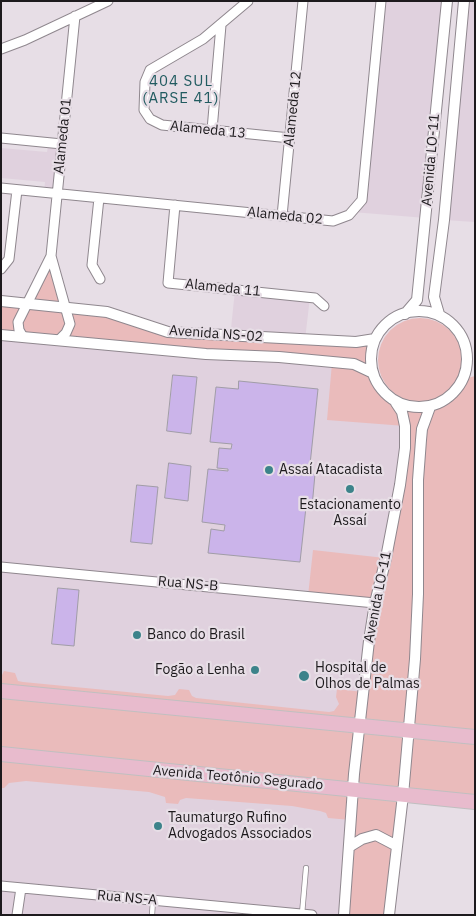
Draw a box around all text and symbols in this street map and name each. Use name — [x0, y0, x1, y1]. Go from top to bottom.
street label: Alameda 12 — [281, 70, 305, 148]
district label: 404 SUL (ARSE 41) — [141, 73, 221, 108]
street label: Alameda 01 — [51, 97, 75, 175]
street label: Avenida LO-11 — [419, 113, 443, 207]
street label: Alameda 13 — [169, 118, 247, 142]
street label: Alameda 02 — [246, 204, 324, 228]
street label: Alameda 11 — [184, 276, 262, 300]
street label: Avenida NS-02 — [168, 322, 264, 346]
place label: Assaí Atacadista — [279, 462, 382, 478]
marker: Assaí Atacadista — [263, 464, 275, 476]
marker: Estacionamento Assaí — [344, 483, 356, 495]
place label: Estacionamento Assaí — [299, 497, 401, 530]
street label: Avenida LO-11 — [361, 550, 395, 644]
street label: Rua NS-B — [157, 573, 219, 595]
place label: Banco do Brasil — [147, 627, 245, 643]
marker: Banco do Brasil — [131, 629, 143, 641]
place label: Hospital de Olhos de Palmas — [315, 660, 420, 692]
place label: Fogão a Lenha — [155, 662, 245, 678]
marker: Fogão a Lenha — [249, 664, 261, 676]
marker: Hospital de Olhos de Palmas — [297, 669, 311, 683]
street label: Avenida Teotônio Segurado — [152, 762, 324, 794]
place label: Taumaturgo Rufino Advogados Associados — [168, 810, 312, 842]
marker: Taumaturgo Rufino Advogados Associados — [152, 820, 164, 832]
street label: Rua NS-A — [96, 887, 158, 909]

